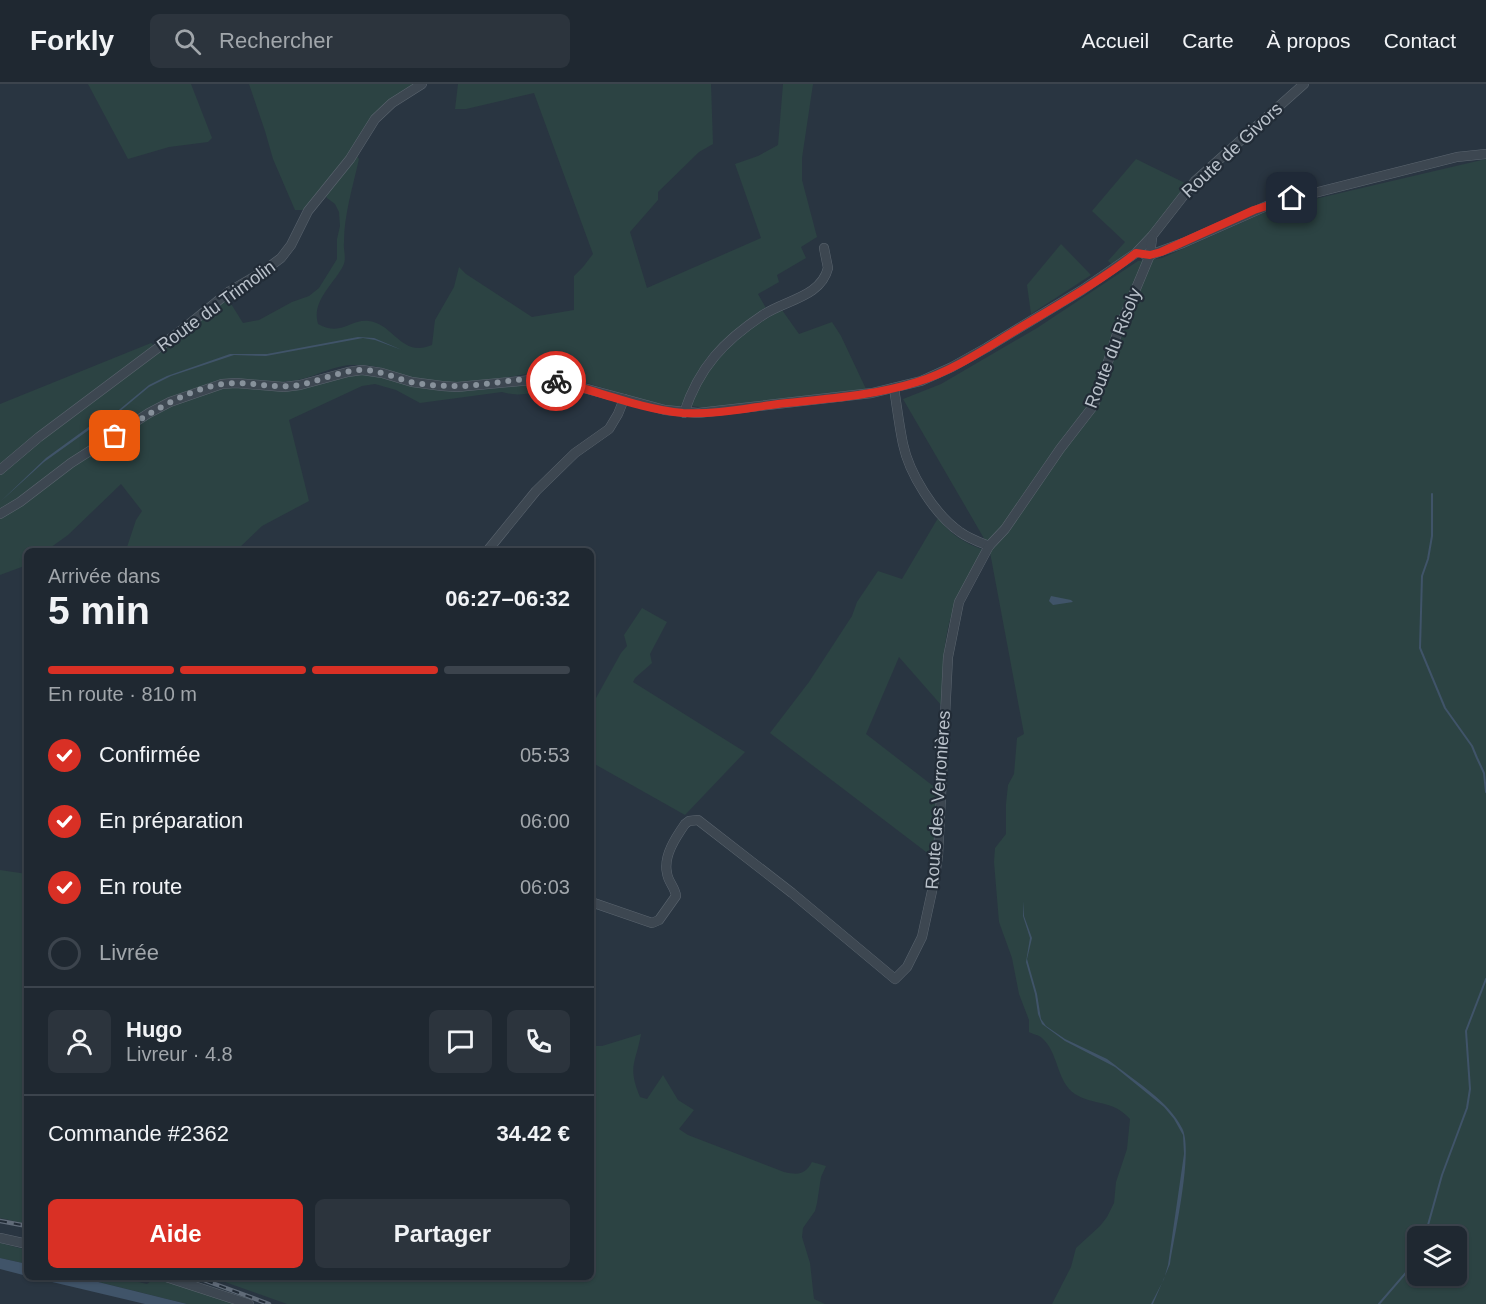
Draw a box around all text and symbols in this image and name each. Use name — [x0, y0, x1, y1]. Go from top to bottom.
search box — [150, 14, 570, 68]
text: Forkly — [30, 25, 114, 56]
icon: search — [171, 25, 204, 58]
text: Rechercher — [219, 28, 333, 53]
text: Accueil — [1082, 29, 1149, 52]
text: Carte — [1182, 29, 1234, 52]
text: À propos — [1267, 29, 1351, 52]
text: Contact — [1384, 29, 1456, 52]
street label: Route de Givors — [1178, 98, 1286, 202]
pin — [1266, 172, 1317, 223]
icon: home — [1275, 181, 1308, 214]
street label: Route du Trimolin — [153, 256, 279, 356]
street label: Route du Risoly — [1081, 285, 1145, 411]
courier — [526, 351, 586, 411]
icon: bike — [540, 365, 573, 398]
pin — [89, 410, 140, 461]
icon: bag — [98, 419, 131, 452]
text: Arrivée dans — [48, 565, 160, 587]
text: 06:27–06:32 — [445, 586, 570, 611]
text: 5 min — [48, 589, 150, 632]
text: En route · 810 m — [48, 683, 197, 705]
street label: Route des Verronières — [922, 710, 954, 890]
icon: check — [48, 739, 81, 772]
text: Confirmée — [99, 742, 200, 767]
text: 05:53 — [520, 744, 570, 766]
icon: check — [48, 805, 81, 838]
text: En préparation — [99, 808, 243, 833]
text: 06:00 — [520, 810, 570, 832]
icon: check — [48, 871, 81, 904]
text: En route — [99, 874, 182, 899]
text: 06:03 — [520, 876, 570, 898]
text: Livrée — [99, 940, 159, 965]
button: person — [48, 1010, 111, 1073]
button: chat — [429, 1010, 492, 1073]
button: phone — [507, 1010, 570, 1073]
text: Hugo — [126, 1017, 182, 1042]
text: Livreur · 4.8 — [126, 1043, 233, 1065]
text: Commande #2362 — [48, 1121, 229, 1146]
text: 34.42 € — [497, 1121, 570, 1146]
button: Aide — [48, 1199, 303, 1268]
button: Partager — [315, 1199, 570, 1268]
map controls — [1407, 1226, 1467, 1286]
button: layers — [1407, 1226, 1467, 1286]

